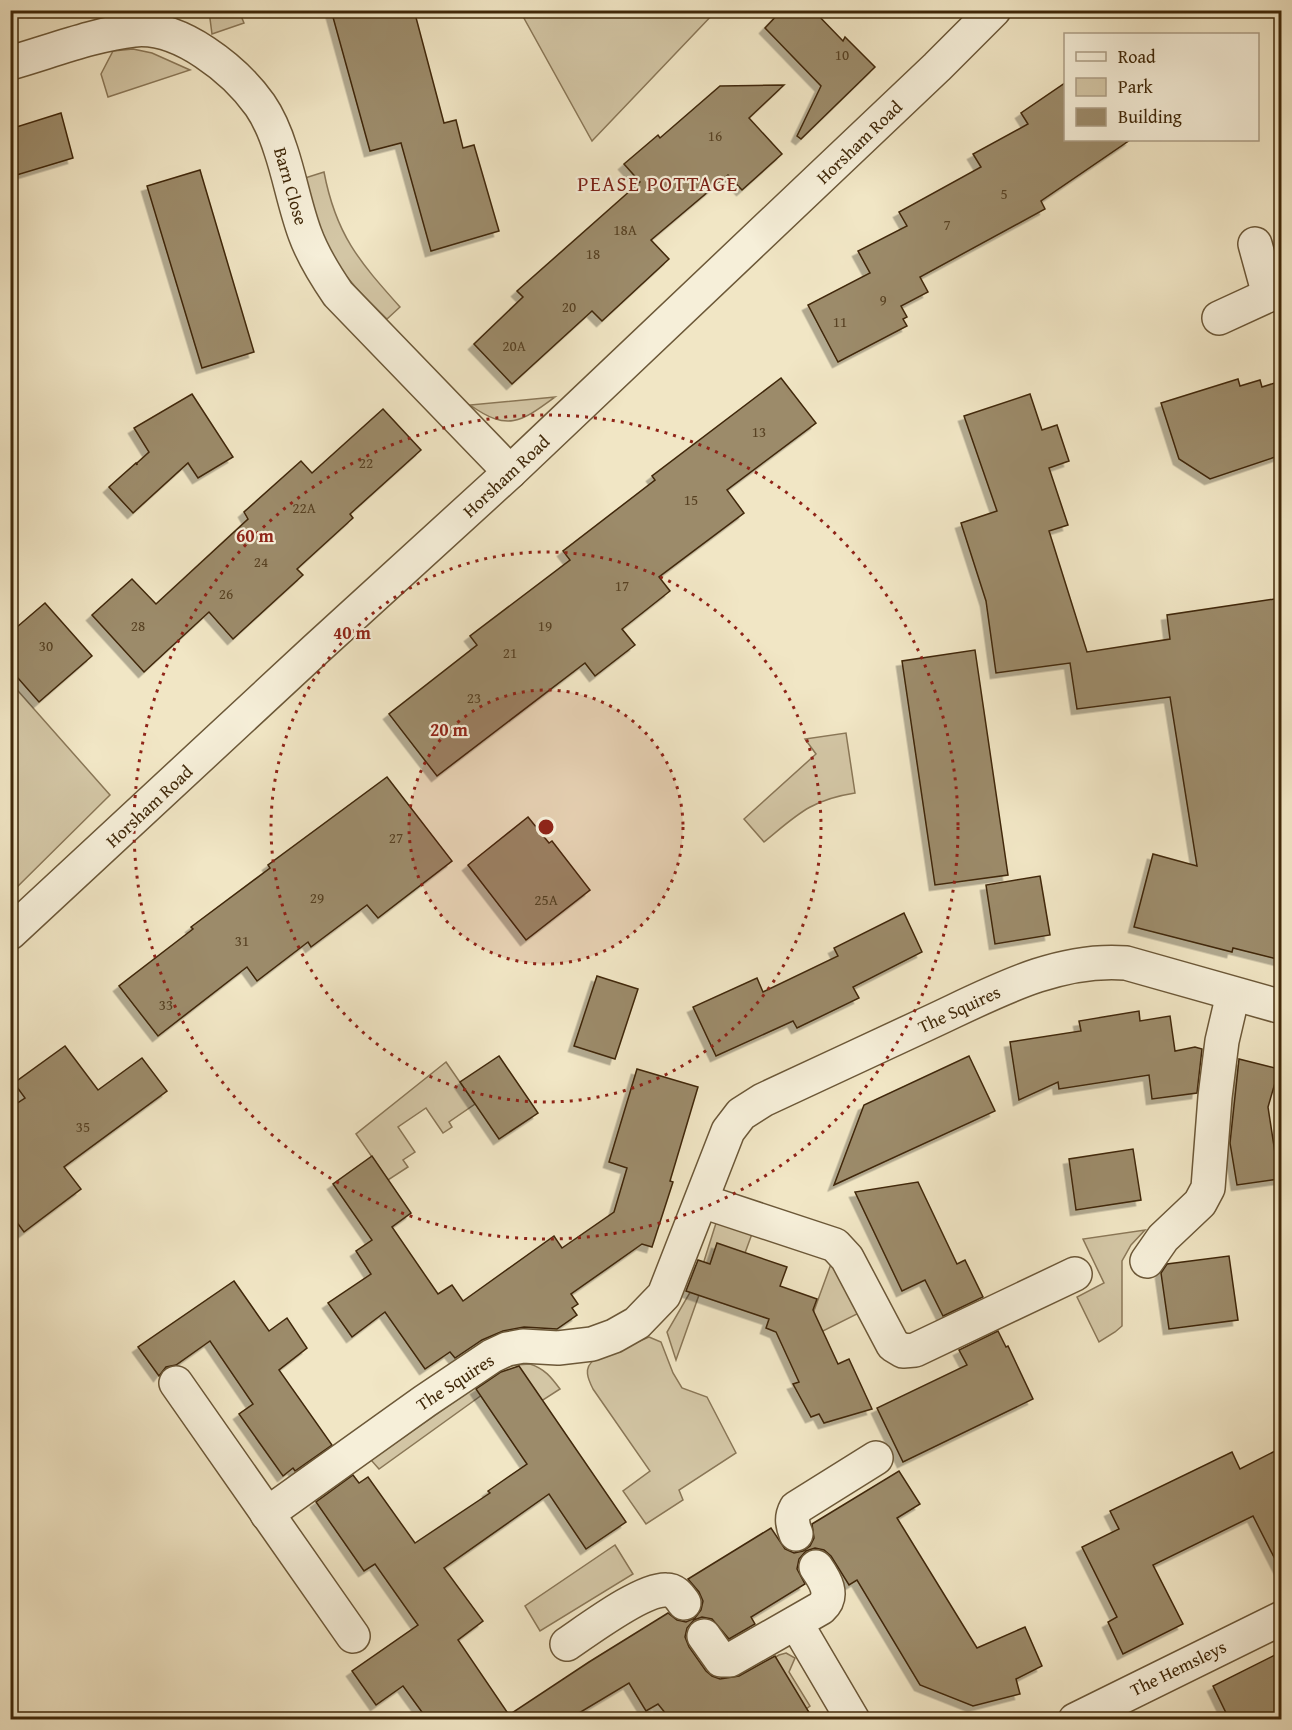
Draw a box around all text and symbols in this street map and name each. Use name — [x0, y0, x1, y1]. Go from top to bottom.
legend — [1064, 33, 1259, 141]
text: Road — [1118, 43, 1156, 70]
house number: 10 — [835, 44, 849, 65]
text: Park — [1118, 73, 1154, 100]
street label: Horsham Road — [810, 94, 908, 190]
text: Building — [1118, 103, 1182, 130]
house number: 16 — [708, 125, 722, 146]
street label: Barn Close — [267, 144, 315, 228]
district label: PEASE POTTAGE — [577, 168, 739, 199]
house number: 5 — [1000, 183, 1008, 204]
house number: 7 — [943, 214, 951, 235]
house number: 18A — [613, 219, 637, 240]
house number: 18 — [586, 243, 600, 264]
house number: 9 — [879, 289, 887, 310]
house number: 20 — [562, 296, 576, 317]
house number: 11 — [833, 311, 847, 332]
house number: 20A — [502, 335, 526, 356]
house number: 13 — [752, 421, 766, 442]
street label: Horsham Road — [456, 428, 556, 524]
house number: 22 — [359, 452, 373, 473]
house number: 15 — [684, 489, 698, 510]
house number: 22A — [292, 497, 316, 518]
text: 60 m — [236, 522, 275, 549]
house number: 24 — [254, 551, 268, 572]
house number: 17 — [615, 575, 629, 596]
house number: 26 — [219, 583, 233, 604]
house number: 28 — [131, 615, 145, 636]
house number: 19 — [538, 615, 552, 636]
text: 40 m — [333, 619, 372, 646]
house number: 30 — [39, 635, 53, 656]
house number: 21 — [503, 642, 517, 663]
house number: 23 — [467, 687, 481, 708]
text: 20 m — [430, 716, 469, 743]
street label: Horsham Road — [99, 758, 199, 854]
centre of rings — [536, 817, 556, 837]
house number: 27 — [389, 827, 403, 848]
house number: 29 — [310, 887, 324, 908]
house number: 25A — [534, 889, 558, 910]
house number: 31 — [235, 930, 249, 951]
street label: The Squires — [913, 978, 1005, 1040]
house number: 33 — [159, 994, 173, 1015]
house number: 35 — [76, 1116, 90, 1137]
street label: The Squires — [411, 1347, 499, 1417]
street label: The Hemsleys — [1125, 1633, 1231, 1703]

